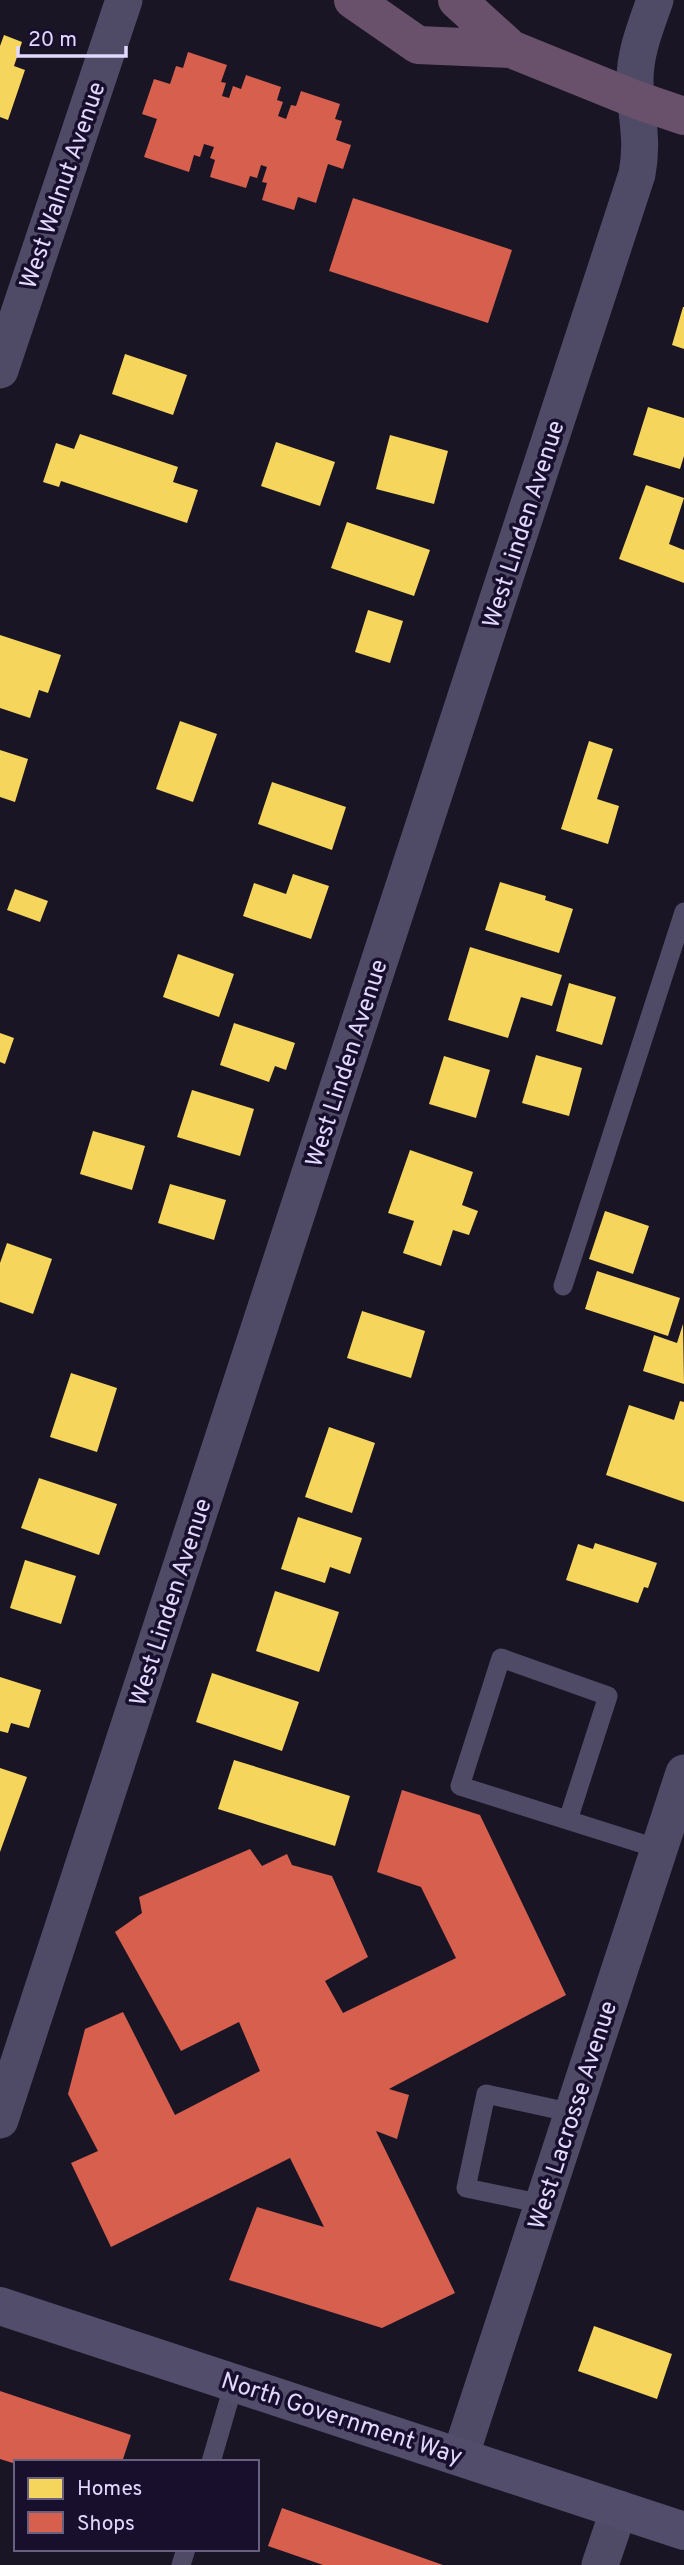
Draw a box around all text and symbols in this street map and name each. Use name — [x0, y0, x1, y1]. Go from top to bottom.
scale bar — [18, 14, 126, 58]
text: 20 m — [28, 27, 77, 54]
street label: West Walnut Avenue — [14, 78, 113, 293]
street label: West Linden Avenue — [477, 417, 573, 632]
street label: West Linden Avenue — [300, 956, 396, 1171]
street label: West Linden Avenue — [124, 1495, 220, 1710]
street label: West Lacrosse Avenue — [523, 1998, 625, 2234]
street label: North Government Way — [217, 2367, 466, 2473]
legend — [14, 2460, 259, 2551]
text: Homes — [77, 2476, 142, 2503]
text: Shops — [77, 2511, 135, 2538]

